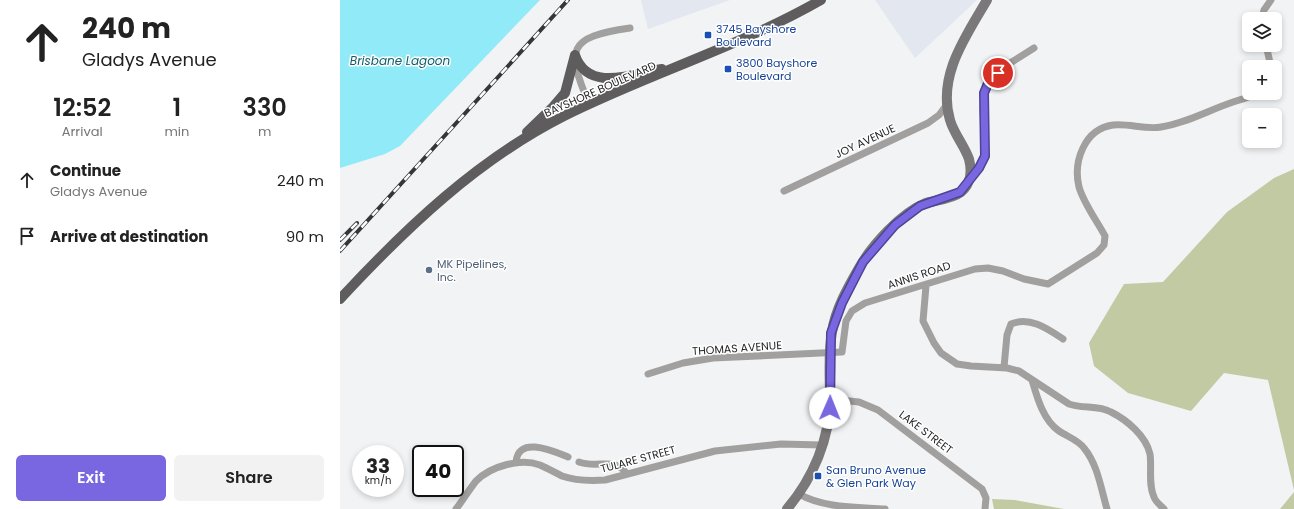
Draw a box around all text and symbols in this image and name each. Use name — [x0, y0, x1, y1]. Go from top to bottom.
text: 240 m — [82, 9, 171, 48]
map controls — [1242, 12, 1282, 148]
button: layers — [1242, 12, 1282, 52]
icon: ahead — [16, 16, 68, 68]
place label: 3745 Bayshore Boulevard — [716, 21, 797, 50]
marker: 3745 Bayshore Boulevard — [703, 30, 713, 40]
text: Gladys Avenue — [82, 47, 217, 72]
water label: Brisbane Lagoon — [350, 52, 450, 69]
place label: 3800 Bayshore Boulevard — [736, 55, 817, 84]
pin — [981, 56, 1015, 90]
street label: BAYSHORE BOULEVARD — [541, 57, 659, 121]
button: + — [1242, 60, 1282, 100]
icon: arrive — [987, 62, 1009, 84]
marker: 3800 Bayshore Boulevard — [723, 64, 733, 74]
text: 12:52 — [53, 91, 111, 124]
text: 1 — [173, 91, 181, 124]
text: 330 — [243, 91, 287, 124]
button: − — [1242, 108, 1282, 148]
street label: JOY AVENUE — [832, 120, 898, 162]
text: Arrival — [62, 122, 103, 141]
text: min — [164, 122, 189, 141]
text: m — [258, 122, 271, 141]
text: Continue — [50, 160, 121, 181]
icon: ahead — [16, 169, 38, 191]
text: 240 m — [277, 170, 324, 191]
text: Gladys Avenue — [50, 182, 147, 201]
icon: arrive — [16, 225, 38, 247]
text: Arrive at destination — [50, 226, 208, 247]
text: 90 m — [286, 226, 324, 247]
place label: MK Pipelines, Inc. — [437, 256, 507, 285]
street label: ANNIS ROAD — [885, 257, 953, 293]
marker: MK Pipelines, Inc. — [424, 265, 434, 275]
street label: THOMAS AVENUE — [692, 337, 782, 359]
position arrow — [809, 387, 851, 429]
street label: LAKE STREET — [896, 406, 956, 458]
street label: TULARE STREET — [599, 441, 677, 477]
speed limit sign: 40 — [412, 445, 464, 497]
text: 33 — [366, 452, 390, 480]
button: Exit — [16, 455, 166, 501]
button: Share — [174, 455, 324, 501]
place label: San Bruno Avenue & Glen Park Way — [826, 462, 926, 491]
marker: San Bruno Avenue & Glen Park Way — [813, 471, 823, 481]
text: km/h — [365, 473, 391, 488]

